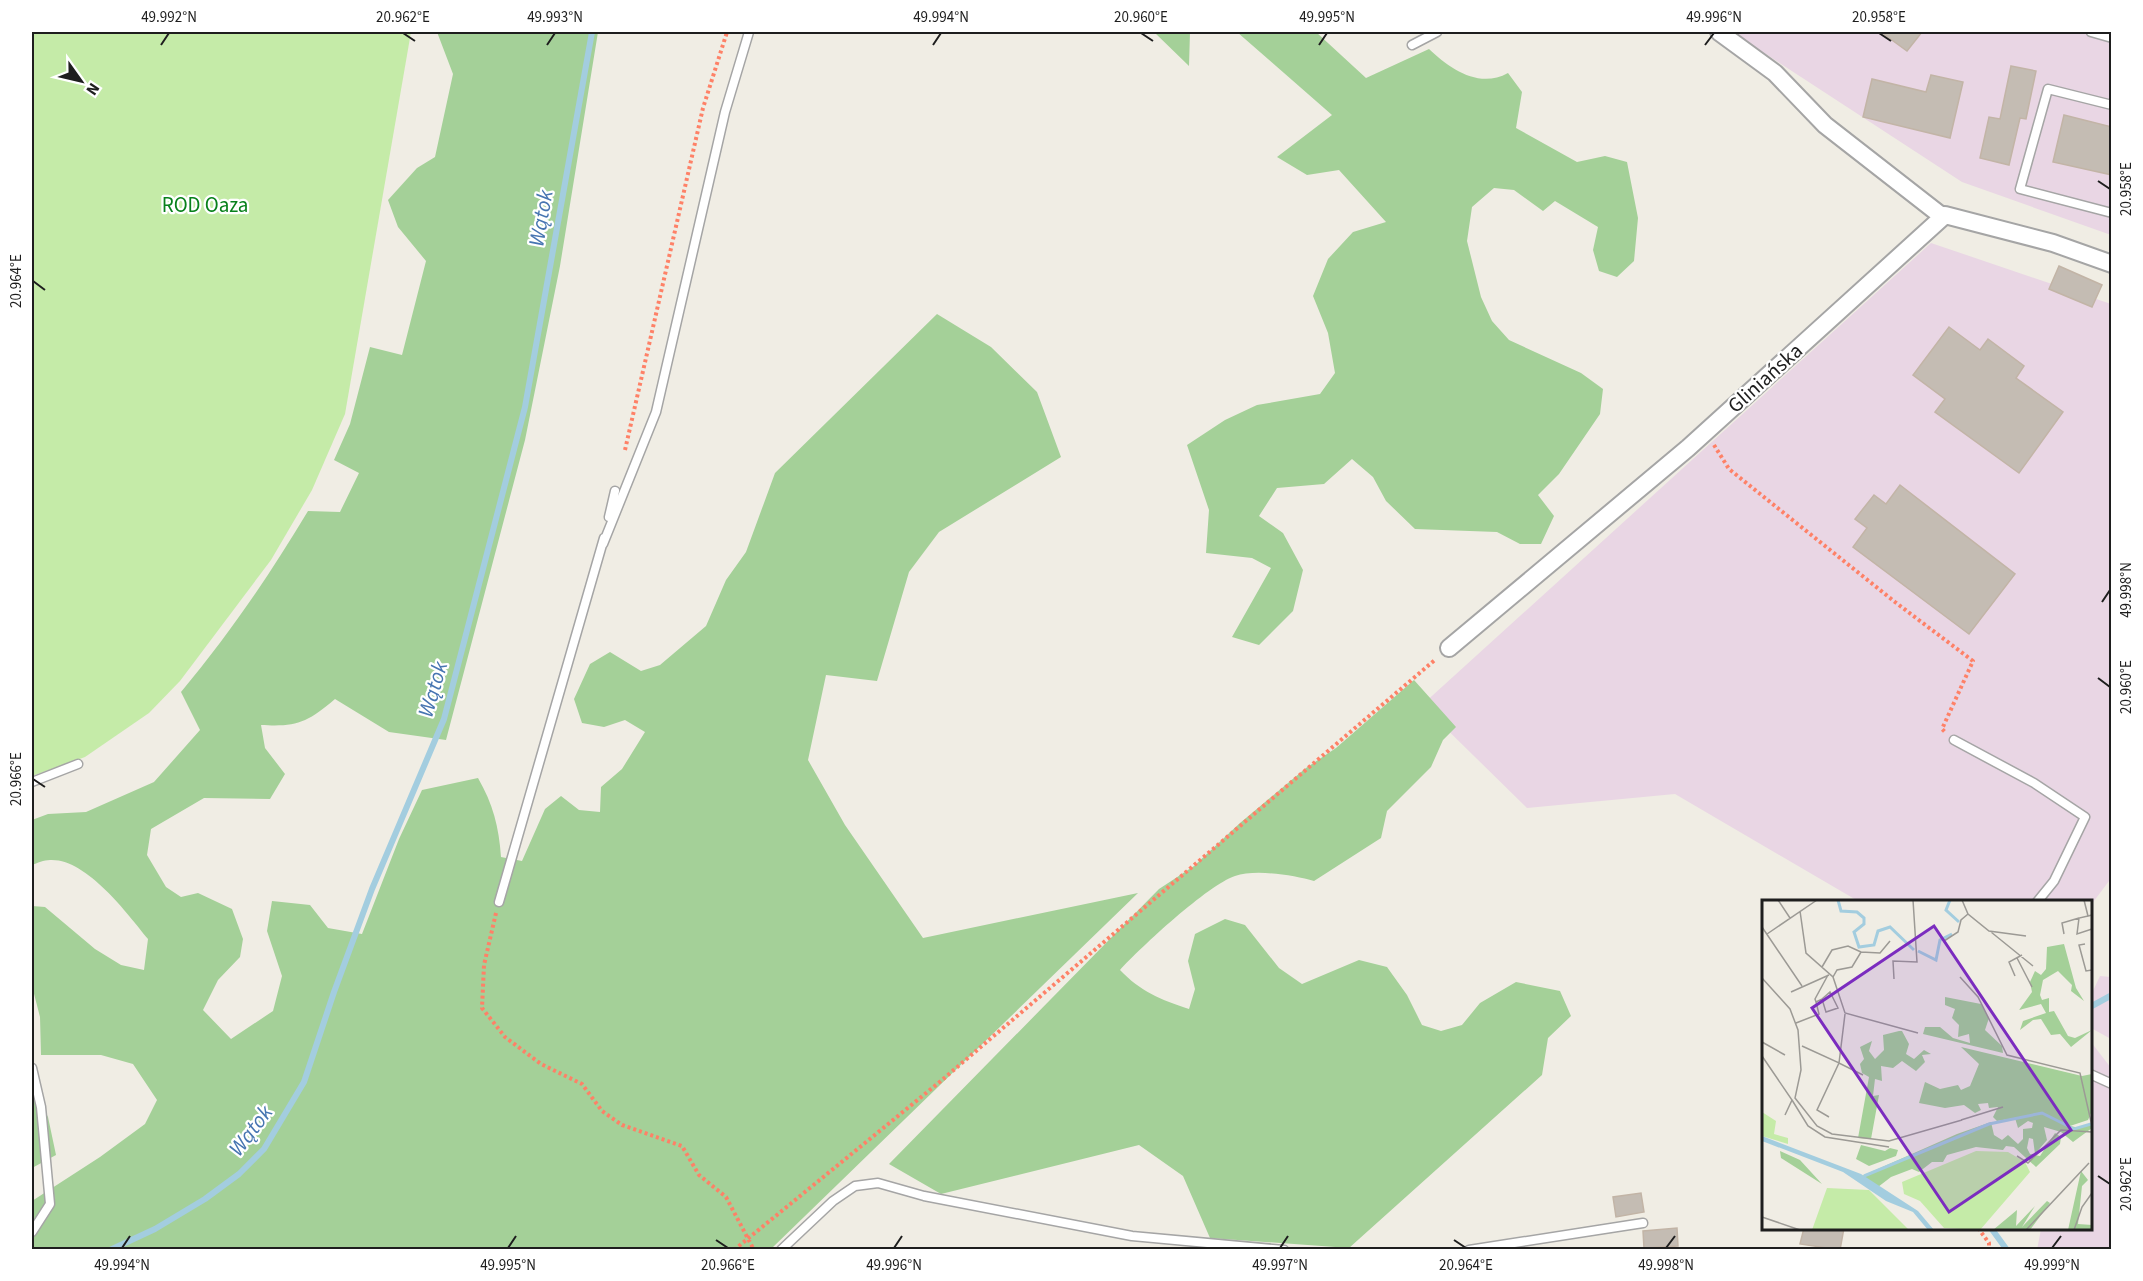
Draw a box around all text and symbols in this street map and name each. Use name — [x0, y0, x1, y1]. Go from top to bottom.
text: 49.992°N — [141, 7, 197, 28]
text: 20.962°E — [376, 7, 430, 28]
text: 49.993°N — [527, 7, 583, 28]
text: 49.994°N — [913, 7, 969, 28]
text: 20.960°E — [1114, 7, 1168, 28]
text: 49.995°N — [1299, 7, 1355, 28]
text: 49.996°N — [1686, 7, 1742, 28]
text: 20.958°E — [1852, 7, 1906, 28]
north arrow — [51, 51, 111, 111]
text: N — [81, 78, 105, 99]
text: 20.958°E — [2116, 162, 2137, 216]
water label: Wątok — [520, 187, 562, 249]
park label: ROD Oaza — [162, 190, 248, 220]
text: 20.964°E — [6, 254, 27, 308]
street label: Gliniańska — [1721, 336, 1809, 420]
text: 49.998°N — [2116, 562, 2137, 618]
water label: Wątok — [410, 657, 456, 721]
text: 20.960°E — [2116, 660, 2137, 714]
text: 20.966°E — [6, 752, 27, 806]
inset map — [1762, 900, 2092, 1230]
water label: Wątok — [221, 1098, 281, 1163]
text: 20.962°E — [2116, 1157, 2137, 1211]
text: 49.994°N — [94, 1255, 150, 1276]
text: 49.995°N — [480, 1255, 536, 1276]
text: 20.966°E — [701, 1255, 755, 1276]
text: 49.996°N — [866, 1255, 922, 1276]
text: 49.997°N — [1252, 1255, 1308, 1276]
text: 20.964°E — [1439, 1255, 1493, 1276]
text: 49.998°N — [1638, 1255, 1694, 1276]
text: 49.999°N — [2024, 1255, 2080, 1276]

